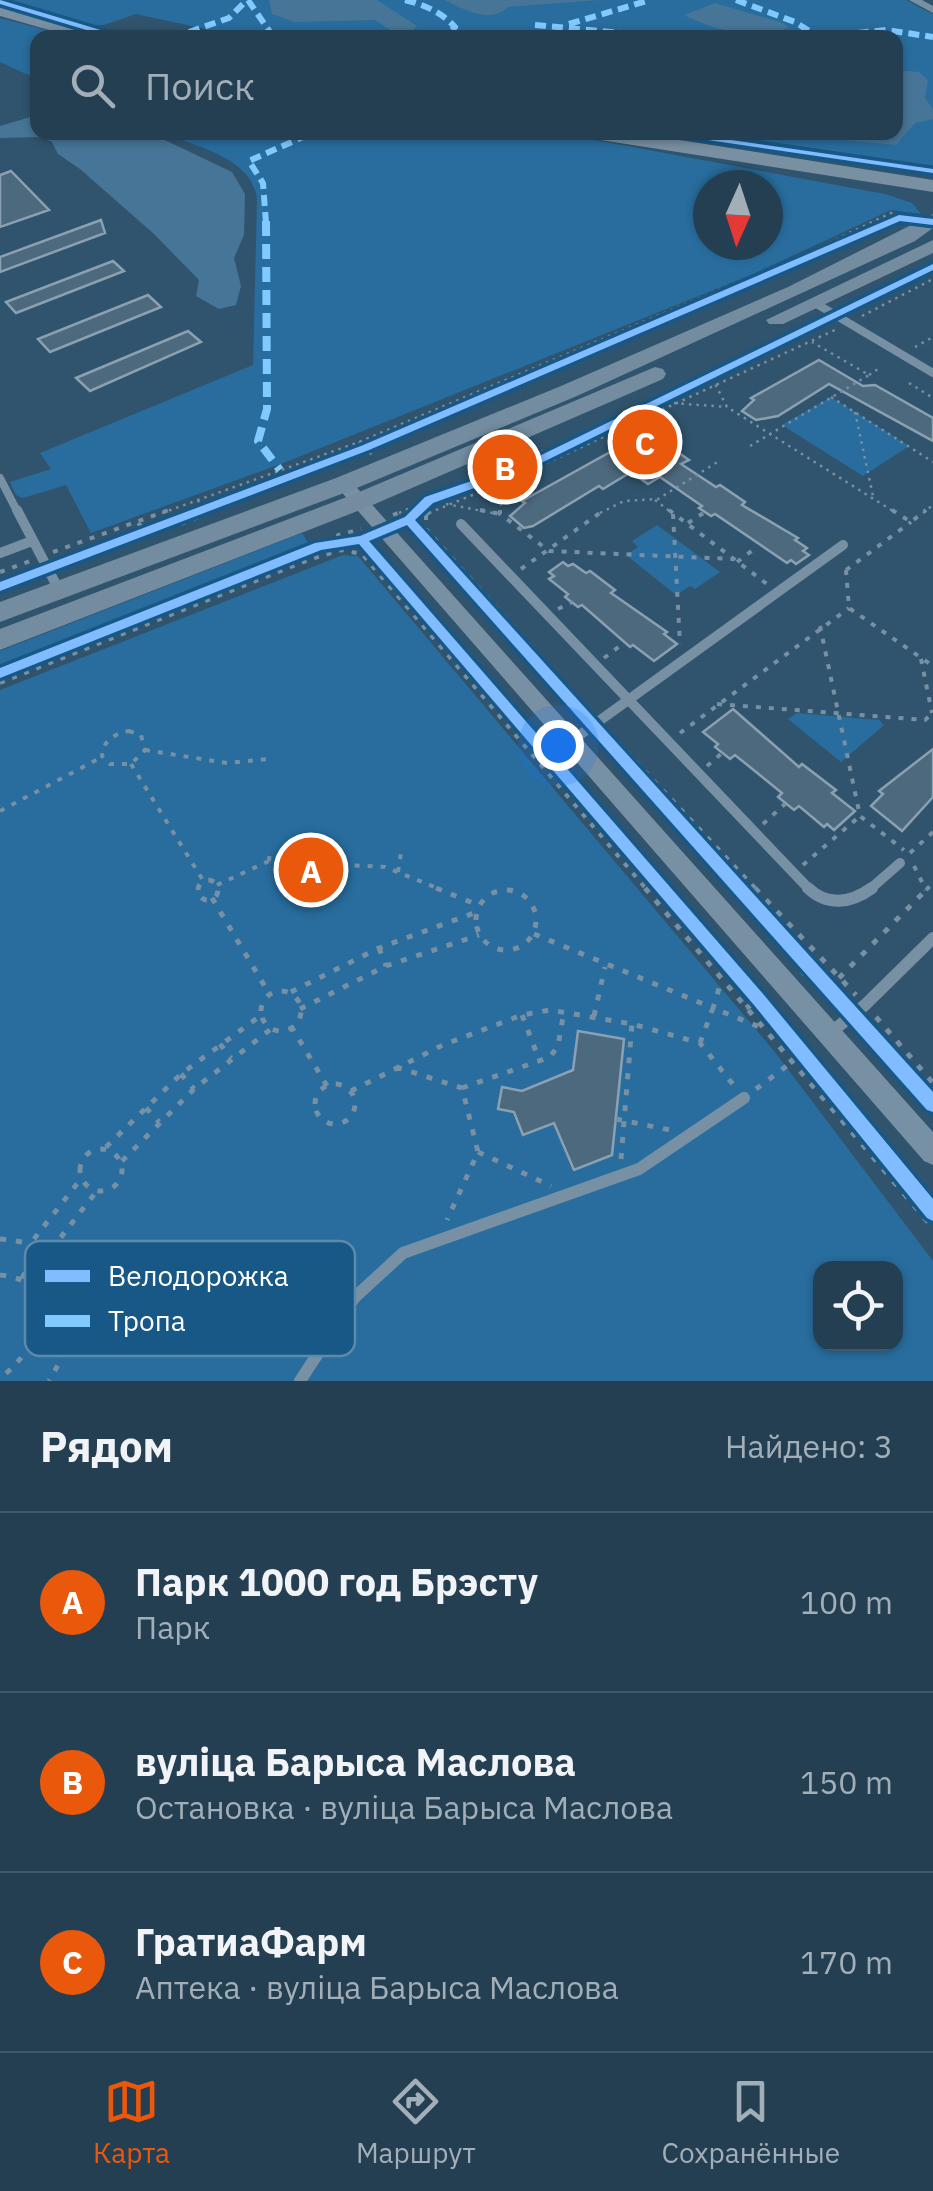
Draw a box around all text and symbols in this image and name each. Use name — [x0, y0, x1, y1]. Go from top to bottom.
search box — [30, 30, 903, 140]
icon: search — [65, 58, 120, 113]
text: Поиск — [145, 61, 255, 110]
north arrow — [693, 170, 783, 260]
pin: C — [612, 404, 678, 480]
pin: B — [472, 430, 538, 504]
your location — [533, 720, 584, 771]
pin: A — [278, 832, 344, 908]
legend — [25, 1241, 355, 1356]
text: Велодорожка — [108, 1257, 289, 1294]
map controls — [813, 1261, 903, 1351]
button: locate — [813, 1261, 903, 1351]
text: Тропа — [108, 1302, 186, 1339]
text: Рядом — [40, 1419, 173, 1474]
text: Найдено: 3 — [725, 1425, 893, 1467]
text: Парк 1000 год Брэсту — [135, 1557, 538, 1606]
text: A — [62, 1581, 83, 1623]
text: 100 m — [800, 1581, 893, 1623]
text: Парк — [135, 1606, 210, 1648]
text: вуліца Барыса Маслова — [135, 1737, 576, 1786]
text: B — [62, 1761, 83, 1803]
text: 150 m — [800, 1761, 893, 1803]
text: Остановка · вуліца Барыса Маслова — [135, 1786, 673, 1828]
text: ГратиаФарм — [135, 1917, 367, 1966]
text: C — [62, 1941, 83, 1983]
text: 170 m — [800, 1941, 893, 1983]
text: Аптека · вуліца Барыса Маслова — [135, 1966, 619, 2008]
tab: Карта — [93, 2074, 170, 2171]
tab: Маршрут — [356, 2074, 476, 2171]
tab: Сохранённые — [662, 2074, 840, 2171]

